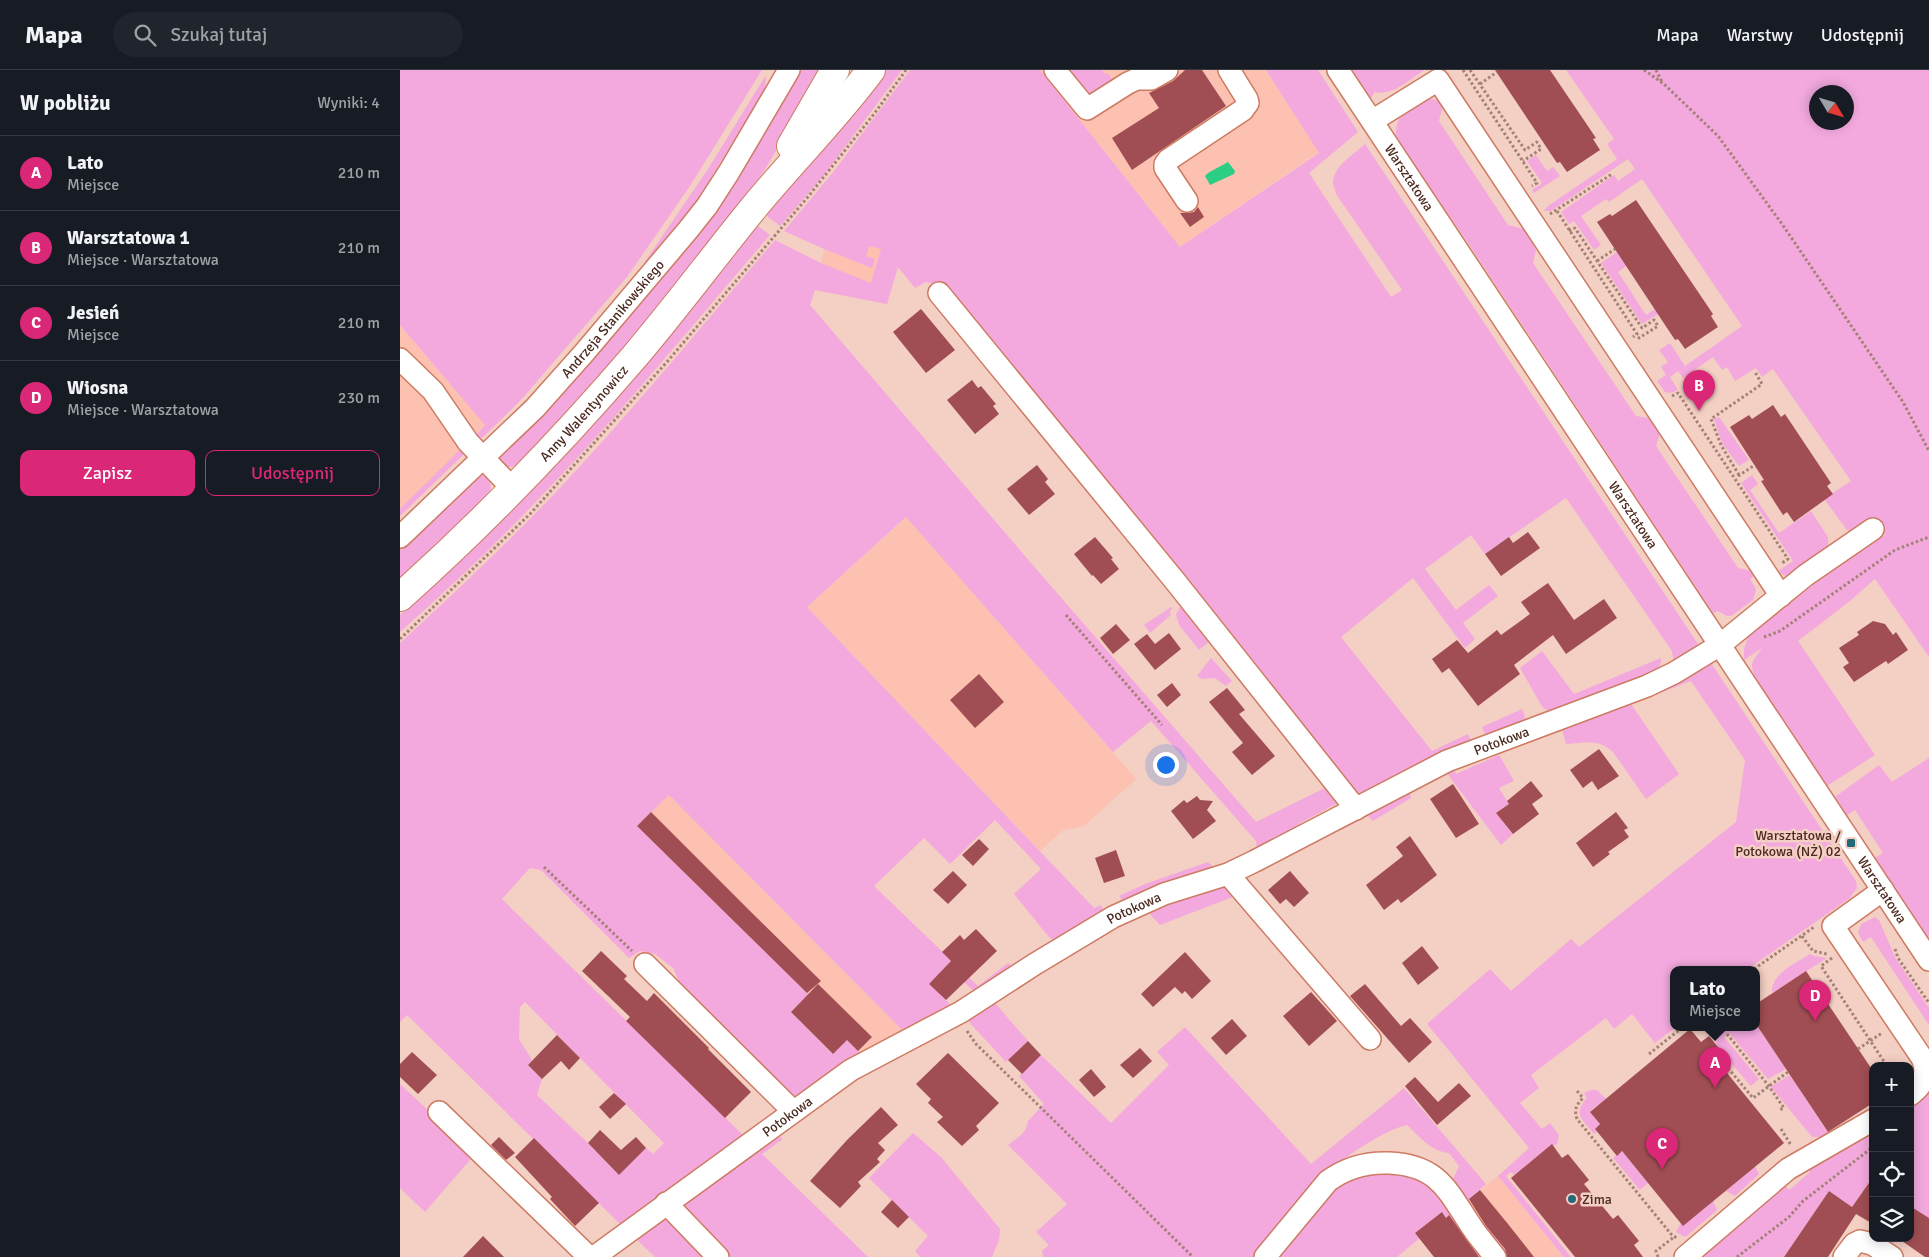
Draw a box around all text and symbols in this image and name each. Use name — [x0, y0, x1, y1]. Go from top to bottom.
search box — [113, 12, 463, 57]
text: Mapa — [25, 20, 83, 50]
icon: search — [131, 21, 159, 49]
text: Szukaj tutaj — [171, 23, 267, 47]
text: Mapa — [1656, 24, 1699, 46]
text: Warstwy — [1727, 24, 1793, 46]
text: Udostępnij — [1821, 24, 1904, 46]
north arrow — [1809, 85, 1854, 130]
text: W pobliżu — [20, 90, 111, 116]
text: Wyniki: 4 — [317, 93, 380, 113]
street label: Warsztatowa — [1381, 141, 1437, 214]
text: Lato — [67, 151, 103, 175]
text: A — [31, 163, 41, 183]
text: 210 m — [338, 163, 380, 183]
text: Miejsce — [67, 175, 119, 195]
text: Warsztatowa 1 — [67, 226, 190, 250]
text: B — [31, 238, 41, 258]
text: 210 m — [338, 238, 380, 258]
text: Miejsce · Warsztatowa — [67, 250, 219, 270]
street label: Andrzeja Stanikowskiego — [558, 257, 668, 382]
text: Jesień — [67, 301, 119, 325]
text: C — [31, 313, 41, 333]
text: 210 m — [338, 313, 380, 333]
text: Miejsce — [67, 325, 119, 345]
street label: Anny Walentynowicz — [536, 362, 632, 465]
pin: B — [1683, 370, 1715, 411]
text: Wiosna — [67, 376, 128, 400]
text: D — [31, 388, 41, 408]
text: 230 m — [338, 388, 380, 408]
text: Miejsce · Warsztatowa — [67, 400, 219, 420]
button: Zapisz — [20, 450, 195, 496]
button: Udostępnij — [205, 450, 380, 496]
street label: Warsztatowa — [1605, 478, 1661, 552]
street label: Potokowa — [1472, 723, 1532, 759]
your location — [1153, 752, 1179, 778]
place label: Warsztatowa / Potokowa (NŻ) 02 — [1735, 827, 1841, 860]
marker: Warsztatowa / Potokowa (NŻ) 02 — [1845, 837, 1857, 849]
street label: Warsztatowa — [1854, 853, 1910, 927]
street label: Potokowa — [1103, 889, 1164, 928]
popup — [1670, 966, 1760, 1031]
text: Lato — [1689, 977, 1725, 1001]
pin: D — [1799, 980, 1831, 1021]
text: Miejsce — [1689, 1001, 1741, 1021]
pin: A — [1699, 1047, 1731, 1088]
map controls — [1869, 1062, 1914, 1242]
button: + — [1869, 1062, 1914, 1107]
street label: Potokowa — [759, 1093, 816, 1141]
button: − — [1869, 1107, 1914, 1152]
pin: C — [1646, 1128, 1678, 1169]
button: locate — [1869, 1152, 1914, 1197]
place label: Zima — [1582, 1191, 1612, 1208]
marker: Zima — [1566, 1193, 1578, 1205]
button: layers — [1869, 1197, 1914, 1242]

